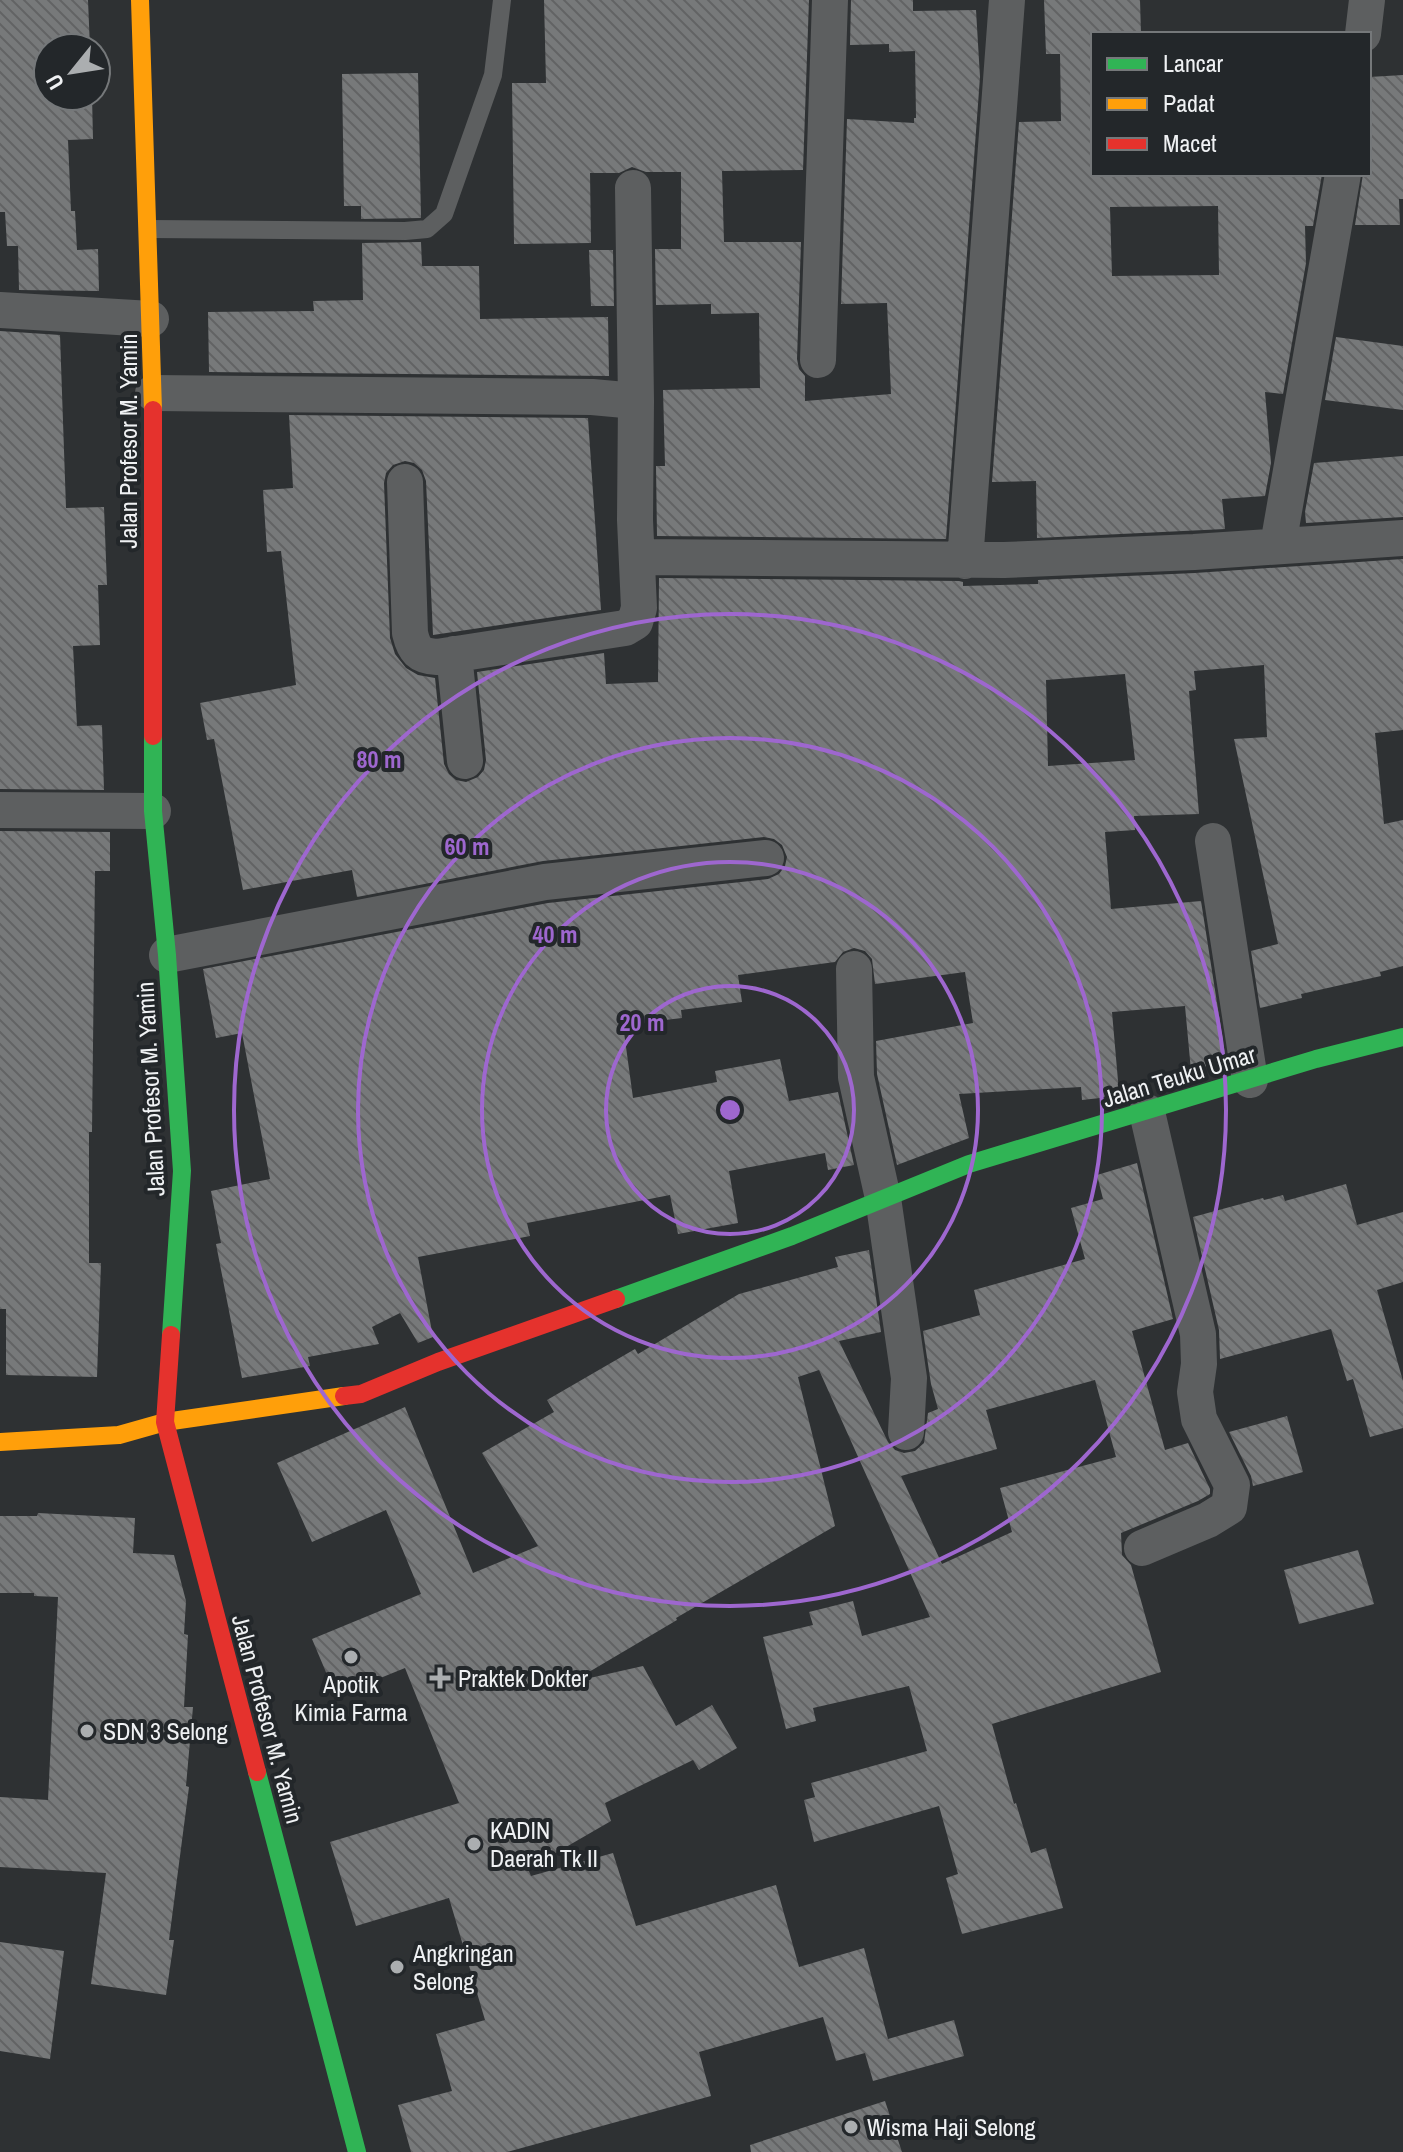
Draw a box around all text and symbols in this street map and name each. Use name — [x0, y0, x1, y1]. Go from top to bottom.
north arrow — [32, 32, 112, 112]
legend — [1091, 32, 1371, 176]
text: Lancar — [1163, 47, 1224, 79]
text: U — [38, 69, 71, 95]
text: Padat — [1163, 87, 1215, 119]
text: Macet — [1163, 127, 1217, 159]
street label: Jalan Profesor M. Yamin — [112, 334, 144, 548]
text: 80 m — [357, 743, 401, 775]
text: 60 m — [445, 830, 489, 862]
text: 40 m — [533, 918, 577, 950]
street label: Jalan Profesor M. Yamin — [128, 981, 172, 1197]
text: 20 m — [620, 1006, 664, 1038]
street label: Jalan Teuku Umar — [1099, 1037, 1260, 1114]
centre of rings — [716, 1096, 744, 1124]
street label: Jalan Profesor M. Yamin — [225, 1611, 311, 1827]
marker: Apotik Kimia Farma — [342, 1648, 360, 1666]
place label: Praktek Dokter — [458, 1662, 589, 1694]
marker: Praktek Dokter — [429, 1667, 451, 1689]
place label: Apotik Kimia Farma — [295, 1668, 407, 1728]
place label: SDN 3 Selong — [103, 1715, 228, 1747]
marker: SDN 3 Selong — [78, 1722, 96, 1740]
place label: KADIN Daerah Tk II — [490, 1814, 598, 1874]
marker: KADIN Daerah Tk II — [465, 1835, 483, 1853]
place label: Angkringan Selong — [412, 1937, 514, 1997]
marker: Angkringan Selong — [388, 1958, 406, 1976]
place label: Wisma Haji Selong — [867, 2111, 1035, 2143]
marker: Wisma Haji Selong — [842, 2118, 860, 2136]

